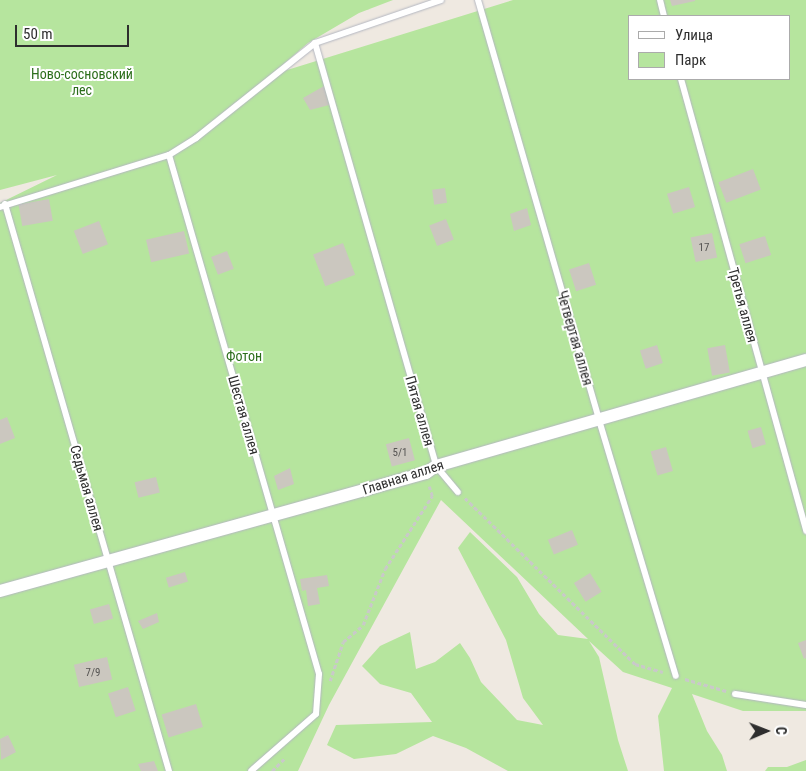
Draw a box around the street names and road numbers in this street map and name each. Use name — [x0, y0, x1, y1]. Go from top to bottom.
street label: Третья аллея — [725, 266, 761, 344]
street label: Четвертая аллея — [553, 289, 597, 387]
street label: Шестая аллея — [225, 374, 263, 456]
street label: Пятая аллея — [402, 374, 438, 448]
street label: Седьмая аллея — [67, 443, 107, 533]
street label: Главная аллея — [360, 456, 446, 498]

